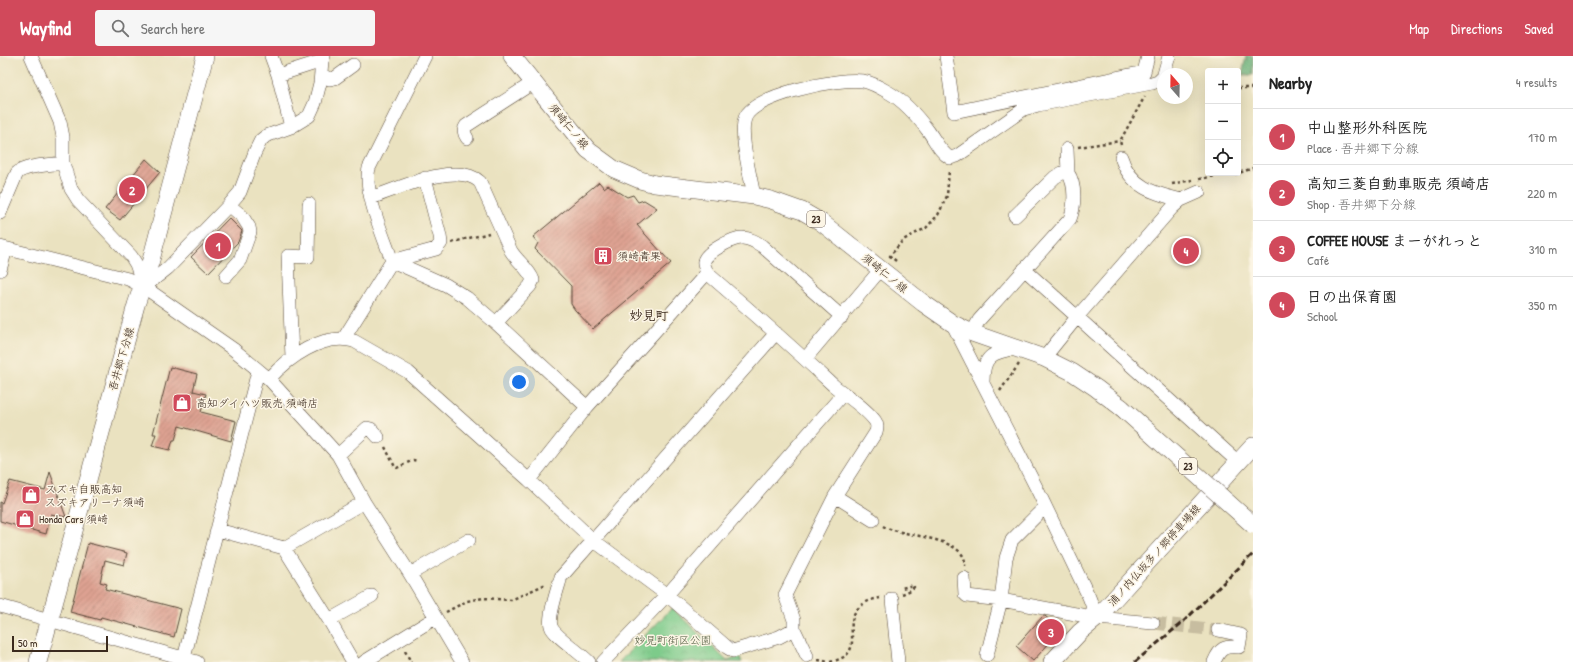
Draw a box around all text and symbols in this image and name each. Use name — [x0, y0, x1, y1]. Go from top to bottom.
search box — [95, 10, 375, 46]
text: Wayfind — [20, 15, 71, 41]
icon: search — [109, 17, 131, 39]
text: Search here — [141, 18, 205, 39]
text: Map — [1409, 19, 1429, 38]
text: Directions — [1451, 19, 1502, 38]
text: Saved — [1524, 19, 1553, 38]
north arrow — [1157, 68, 1193, 104]
map controls — [1205, 68, 1241, 176]
button: + — [1205, 68, 1241, 104]
text: Nearby — [1269, 71, 1312, 94]
text: 4 results — [1516, 73, 1557, 91]
street label: 須崎仁ノ線 — [546, 100, 592, 152]
button: − — [1205, 104, 1241, 140]
text: 中山整形外科医院 — [1307, 117, 1427, 138]
text: 1 — [1280, 128, 1284, 146]
text: 170 m — [1528, 128, 1557, 146]
text: Place · 吾井郷下分線 — [1307, 139, 1419, 157]
button: locate — [1205, 140, 1241, 176]
text: 高知三菱自動車販売 須崎店 — [1307, 173, 1490, 194]
pin: 2 — [119, 175, 145, 205]
text: 2 — [1279, 184, 1285, 202]
text: 220 m — [1527, 184, 1557, 202]
text: Shop · 吾井郷下分線 — [1307, 195, 1416, 213]
road number: 23 — [807, 211, 825, 227]
text: COFFEE HOUSE まーがれっと — [1307, 230, 1482, 251]
pin: 1 — [205, 231, 231, 261]
pin: 4 — [1173, 236, 1199, 266]
text: 3 — [1279, 240, 1285, 258]
text: 310 m — [1529, 240, 1557, 258]
building icon: 須崎青果 — [592, 245, 614, 267]
place label: 須崎青果 — [617, 249, 661, 263]
street label: 須崎仁ノ線 — [859, 250, 911, 296]
text: Café — [1307, 251, 1329, 269]
text: 日の出保育園 — [1307, 286, 1397, 307]
text: 4 — [1280, 296, 1284, 314]
text: 350 m — [1528, 296, 1557, 314]
district label: 妙見町 — [629, 306, 669, 324]
text: School — [1307, 307, 1337, 325]
street label: 吾井郷下分線 — [105, 325, 137, 393]
your location — [509, 372, 529, 392]
shop icon: 高知ダイハツ販売 須崎店 — [171, 392, 193, 414]
place label: 高知ダイハツ販売 須崎店 — [196, 396, 318, 410]
road number: 23 — [1179, 458, 1197, 474]
place label: スズキ自販高知 スズキアリーナ須崎 — [45, 482, 144, 509]
shop icon: スズキ自販高知 スズキアリーナ須崎 — [20, 484, 42, 506]
street label: 浦ノ内仏坂多ノ郷停車場線 — [1105, 501, 1203, 609]
shop icon: Honda Cars 須崎 — [14, 508, 36, 530]
place label: Honda Cars 須崎 — [39, 512, 108, 526]
pin: 3 — [1038, 617, 1064, 647]
park label: 妙見町街区公園 — [635, 633, 712, 647]
scale bar — [12, 634, 108, 653]
text: 50 m — [18, 636, 38, 650]

